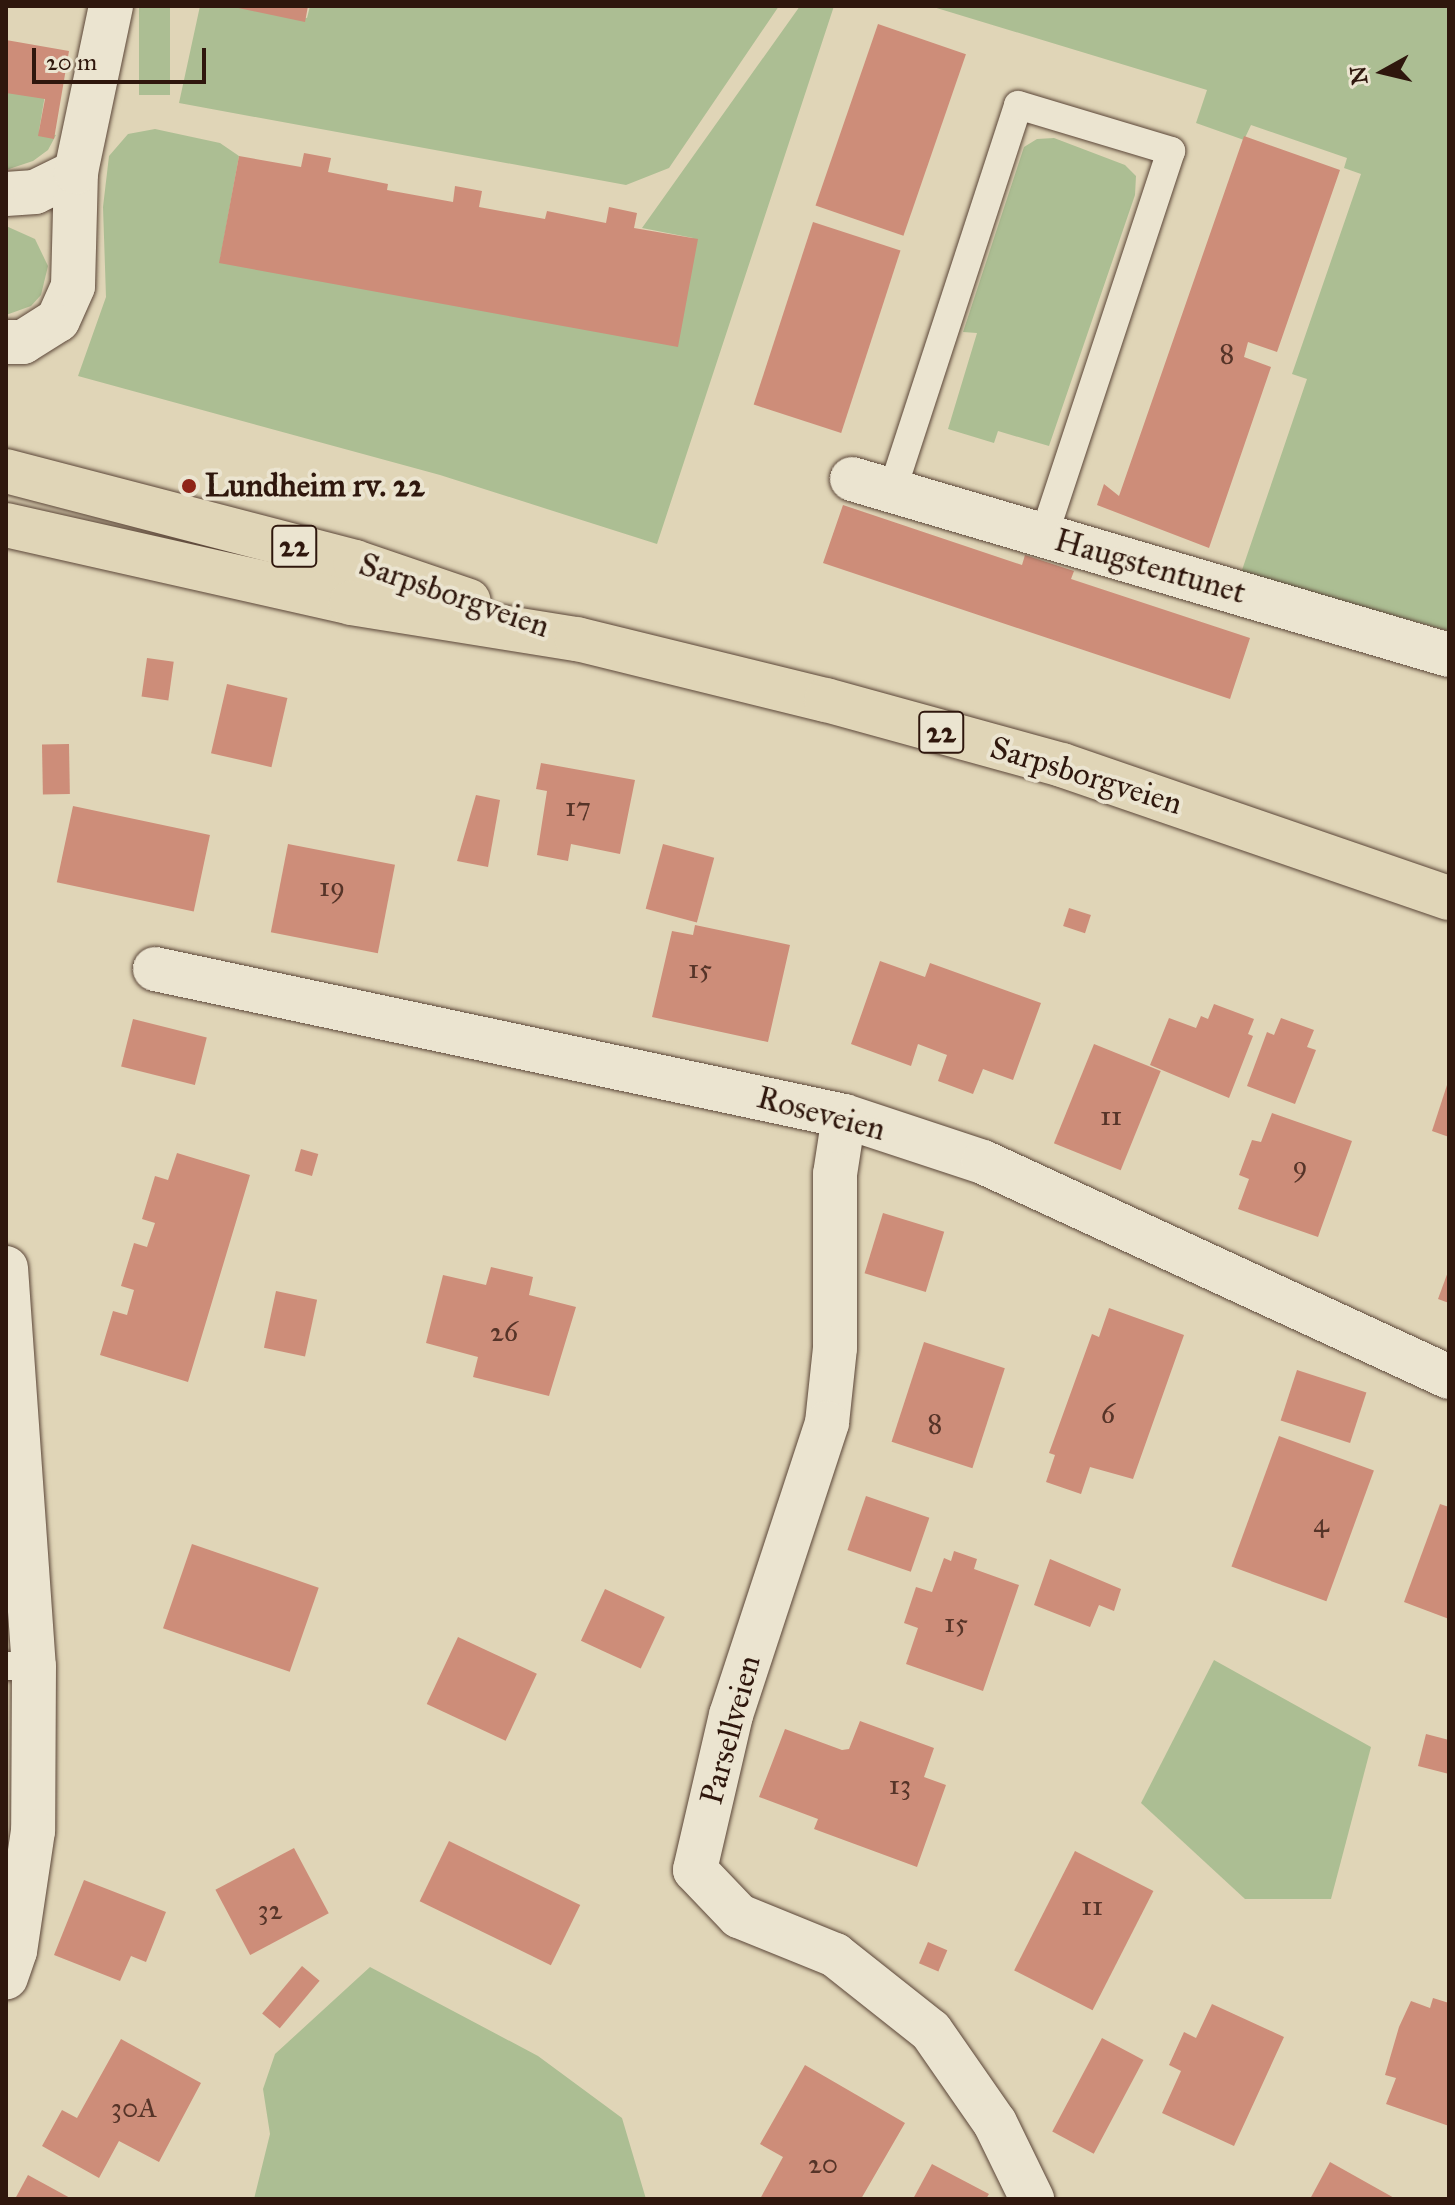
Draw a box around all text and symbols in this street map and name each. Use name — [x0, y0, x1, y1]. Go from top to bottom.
scale bar — [36, 32, 210, 82]
north arrow — [1343, 32, 1423, 112]
text: 20 m — [46, 47, 97, 77]
text: N — [1344, 64, 1373, 87]
house number: 8 — [1220, 337, 1234, 371]
place label: Lundheim rv. 22 — [205, 467, 424, 505]
marker: Lundheim rv. 22 — [180, 477, 198, 495]
road number: 22 — [270, 520, 318, 572]
street label: Haugstentunet — [1050, 521, 1250, 613]
street label: Sarpsborgveien — [354, 546, 554, 646]
road number: 22 — [917, 706, 965, 758]
street label: Sarpsborgveien — [985, 729, 1187, 823]
house number: 17 — [565, 790, 591, 824]
house number: 19 — [319, 870, 345, 904]
house number: 15 — [688, 952, 712, 986]
street label: Roseveien — [753, 1078, 889, 1150]
house number: 11 — [1100, 1099, 1122, 1133]
house number: 9 — [1292, 1149, 1308, 1183]
house number: 26 — [490, 1315, 518, 1349]
house number: 6 — [1101, 1397, 1115, 1431]
house number: 8 — [928, 1407, 942, 1441]
house number: 4 — [1313, 1506, 1329, 1540]
house number: 15 — [944, 1606, 968, 1640]
street label: Parsellveien — [693, 1651, 769, 1809]
house number: 13 — [889, 1768, 911, 1802]
house number: 11 — [1081, 1889, 1103, 1923]
house number: 32 — [257, 1893, 283, 1927]
house number: 30A — [111, 2091, 157, 2125]
house number: 20 — [808, 2147, 838, 2181]

